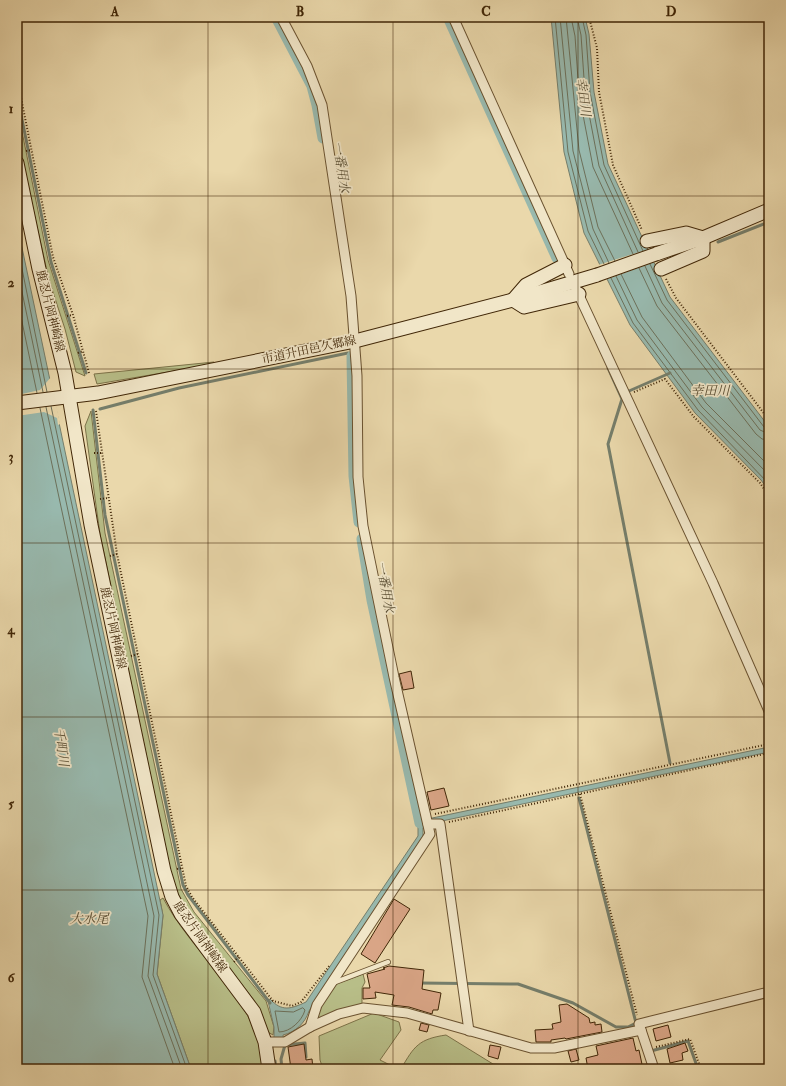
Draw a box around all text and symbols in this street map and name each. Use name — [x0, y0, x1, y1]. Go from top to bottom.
text: A — [110, 4, 120, 20]
text: B — [296, 4, 304, 20]
text: C — [481, 4, 491, 20]
text: D — [666, 4, 677, 20]
water label: 幸田川 — [572, 77, 594, 119]
text: 1 — [9, 101, 14, 117]
water label: 一番用水 — [329, 140, 353, 196]
street label: 鹿忍片岡神崎線 — [33, 268, 67, 354]
text: 2 — [8, 275, 15, 291]
street label: 市道升田邑久郷線 — [260, 333, 358, 367]
water label: 幸田川 — [690, 383, 731, 399]
text: 3 — [9, 449, 14, 465]
water label: 一番用水 — [373, 560, 398, 616]
street label: 鹿忍片岡神崎線 — [97, 585, 129, 671]
text: 4 — [6, 622, 15, 638]
water label: 千町川 — [50, 727, 72, 769]
text: 5 — [8, 796, 14, 812]
street label: 鹿忍片岡神崎線 — [170, 898, 230, 976]
water label: 大水尾 — [69, 911, 110, 927]
text: 6 — [8, 970, 16, 986]

